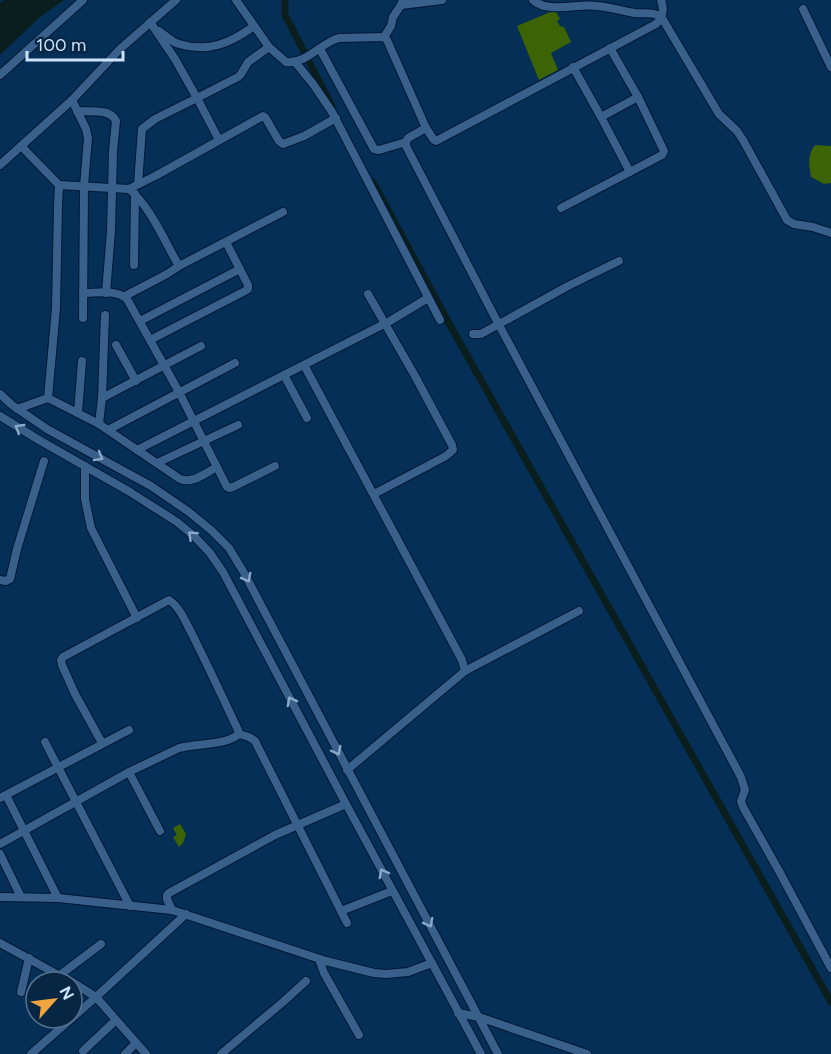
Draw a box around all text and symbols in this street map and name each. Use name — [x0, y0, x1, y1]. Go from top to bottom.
scale bar — [27, 24, 123, 62]
text: 100 m — [36, 34, 86, 56]
one-way arrow — [15, 424, 25, 436]
one-way arrow — [93, 449, 103, 461]
one-way arrow — [188, 531, 199, 542]
one-way arrow — [240, 572, 251, 583]
one-way arrow — [287, 697, 298, 707]
one-way arrow — [330, 745, 342, 756]
one-way arrow — [379, 869, 390, 880]
one-way arrow — [422, 917, 433, 928]
north arrow — [24, 970, 84, 1030]
text: N — [56, 983, 78, 1003]

